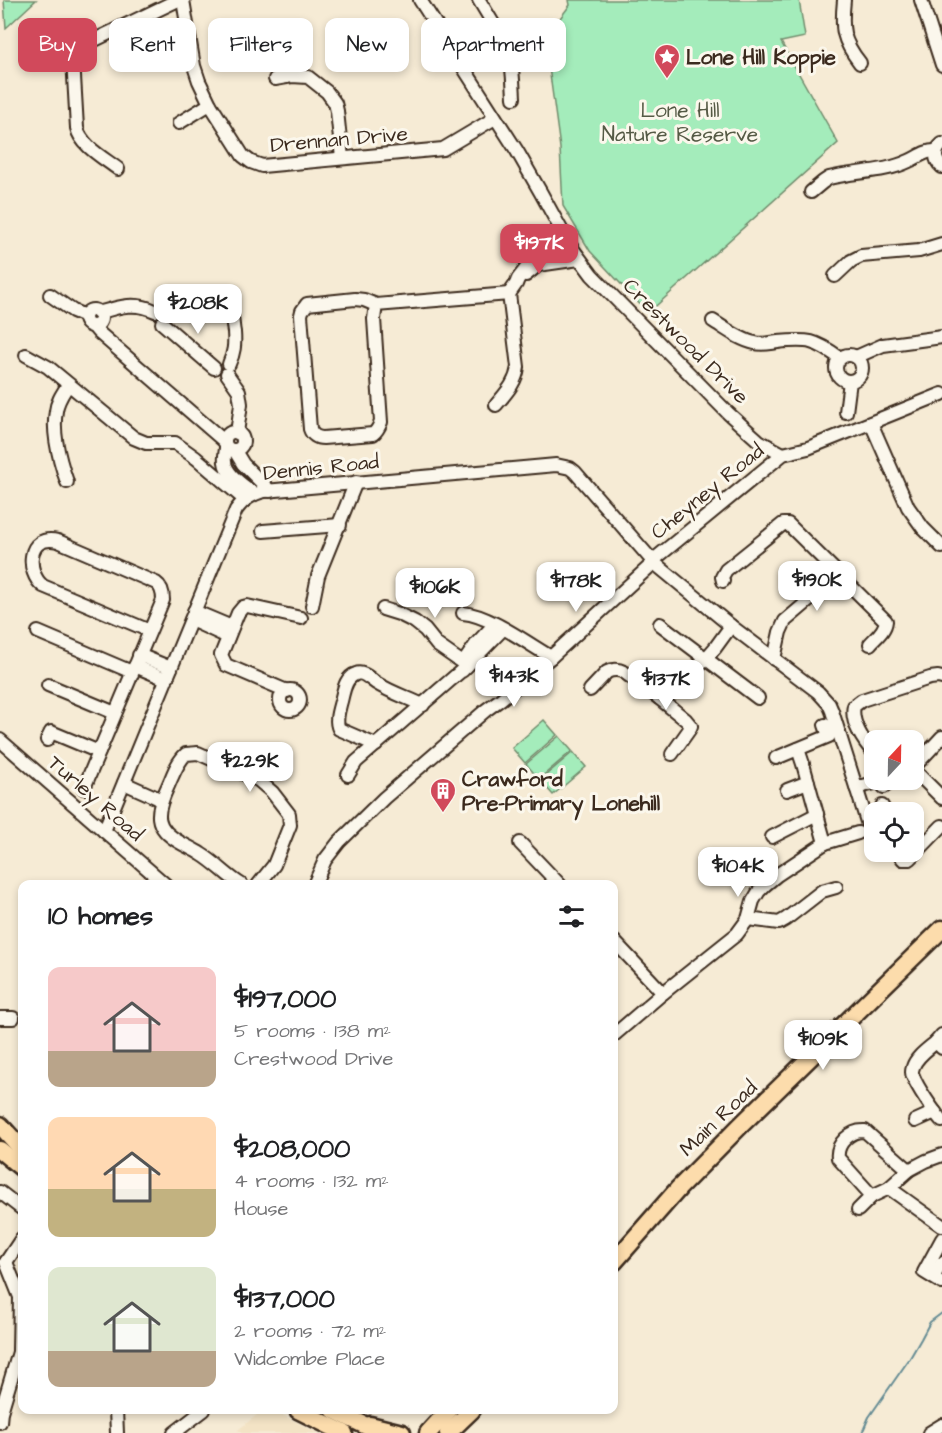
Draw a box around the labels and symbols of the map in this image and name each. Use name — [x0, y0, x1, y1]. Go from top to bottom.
place icon: Lone Hill Koppie — [652, 42, 682, 80]
place label: Lone Hill Koppie — [686, 43, 837, 73]
park label: Lone Hill Nature Reserve — [602, 96, 758, 149]
street label: Drennan Drive — [269, 119, 409, 160]
pin: $197K — [497, 224, 581, 275]
street label: Crestwood Drive — [616, 272, 755, 411]
pin: $208K — [156, 284, 240, 335]
street label: Cheyney Road — [644, 436, 772, 548]
street label: Dennis Road — [262, 447, 381, 488]
pin: $190K — [775, 561, 859, 612]
pin: $178K — [534, 562, 618, 613]
pin: $106K — [393, 568, 477, 619]
pin: $143K — [472, 657, 556, 708]
pin: $137K — [624, 660, 708, 711]
north arrow — [864, 730, 924, 790]
pin: $229K — [208, 742, 292, 793]
street label: Turley Road — [40, 749, 150, 850]
place label: Crawford Pre-Primary Lonehill — [462, 765, 661, 821]
building icon: Crawford Pre-Primary Lonehill — [428, 776, 458, 814]
pin: $104K — [696, 847, 780, 898]
pin: $109K — [781, 1020, 865, 1071]
street label: Main Road — [673, 1074, 764, 1163]

